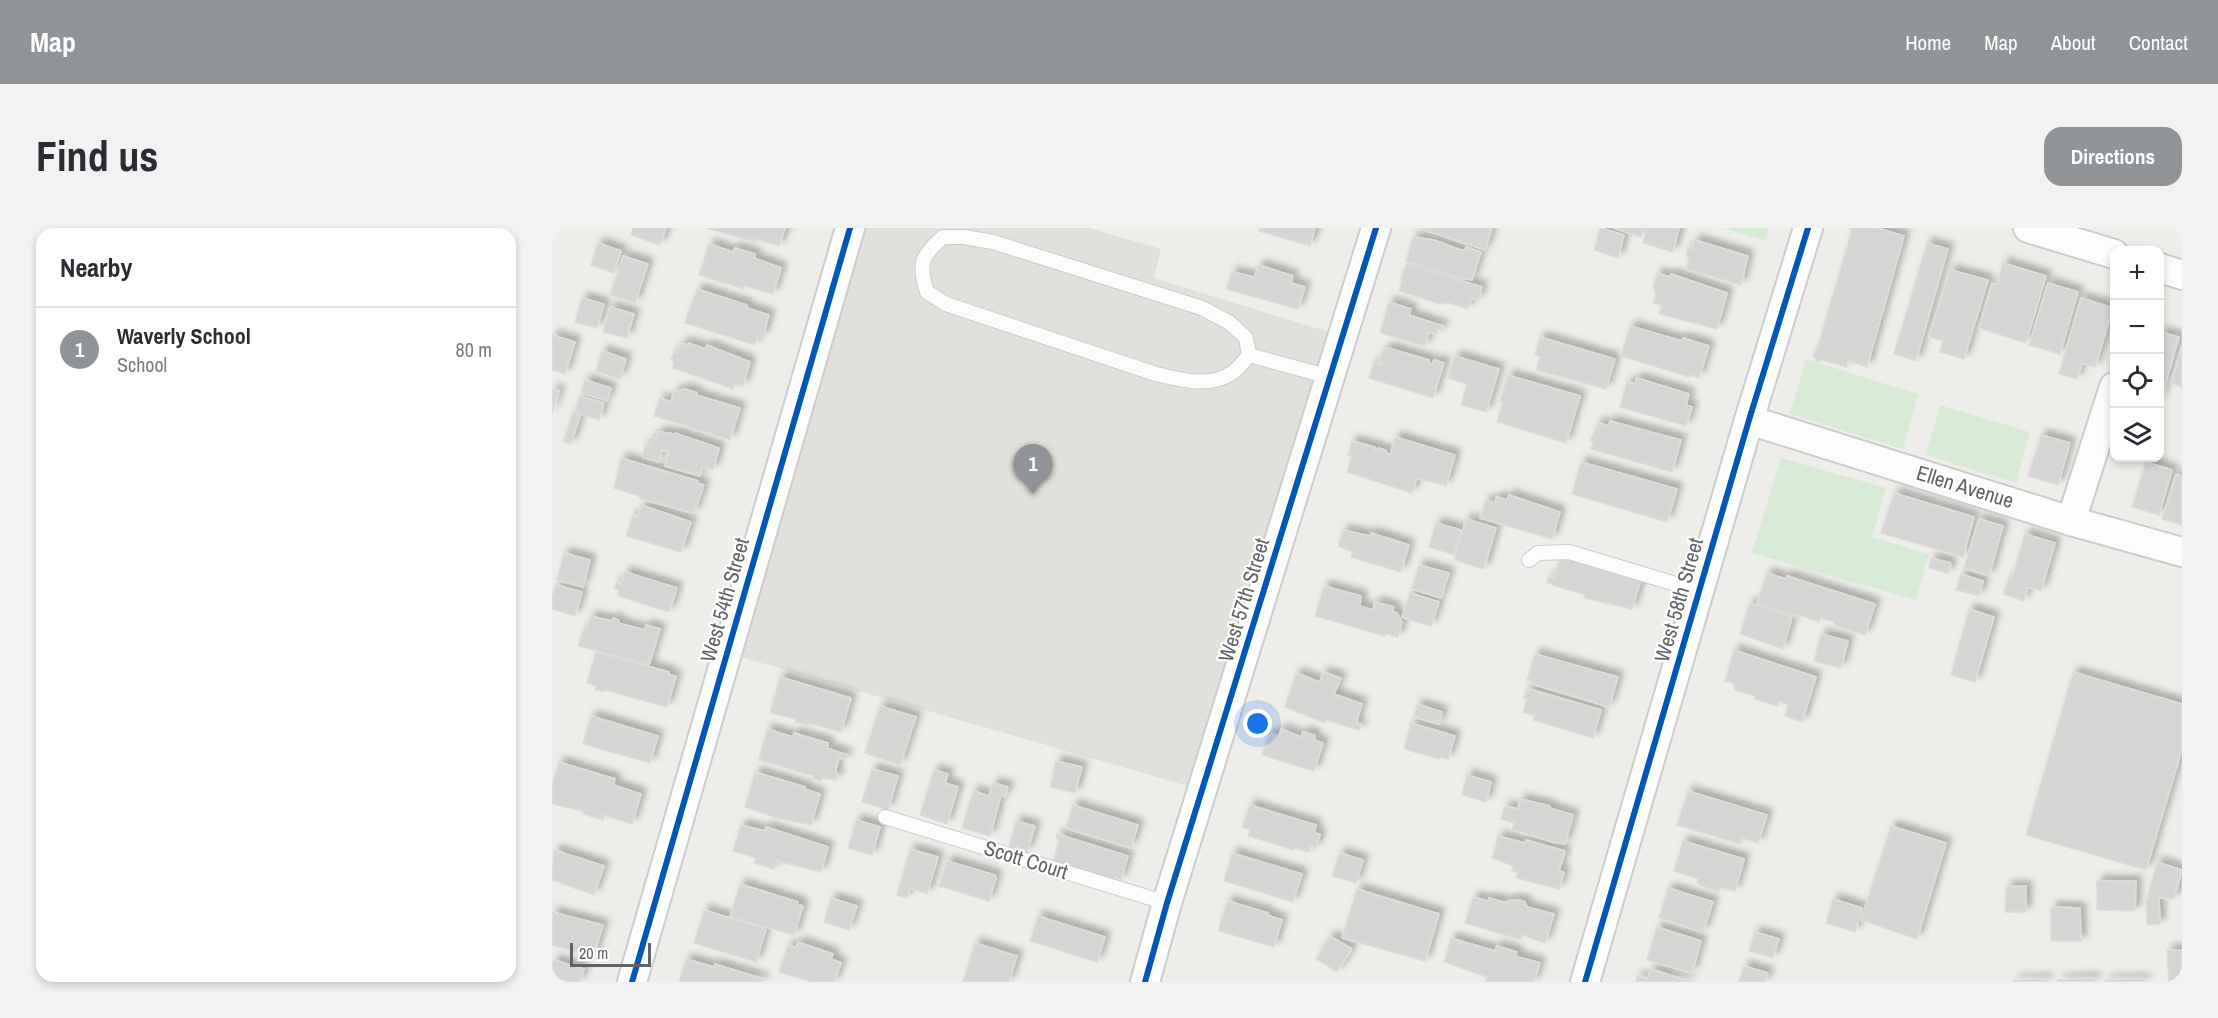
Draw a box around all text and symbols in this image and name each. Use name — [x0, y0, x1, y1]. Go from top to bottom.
text: Map — [30, 23, 76, 61]
text: Home — [1905, 28, 1951, 57]
text: Map — [1984, 28, 2018, 57]
text: About — [2051, 28, 2096, 57]
text: Contact — [2129, 28, 2188, 57]
button: Directions — [2044, 127, 2182, 186]
text: Find us — [36, 128, 158, 184]
map controls — [2110, 246, 2164, 462]
button: + — [2110, 246, 2164, 300]
text: Nearby — [60, 250, 132, 285]
button: − — [2110, 300, 2164, 354]
text: Waverly School — [117, 321, 251, 351]
text: 1 — [75, 336, 84, 363]
text: 80 m — [456, 336, 492, 363]
text: School — [117, 351, 167, 378]
button: locate — [2110, 354, 2164, 408]
button: layers — [2110, 408, 2164, 462]
pin: 1 — [1014, 444, 1052, 494]
street label: Ellen Avenue — [1913, 458, 2017, 515]
street label: West 54th Street — [693, 534, 756, 665]
street label: West 57th Street — [1211, 534, 1276, 665]
street label: West 58th Street — [1647, 534, 1710, 665]
your location — [1243, 709, 1272, 738]
street label: Scott Court — [981, 833, 1072, 886]
scale bar — [570, 940, 651, 968]
text: 20 m — [579, 942, 608, 964]

